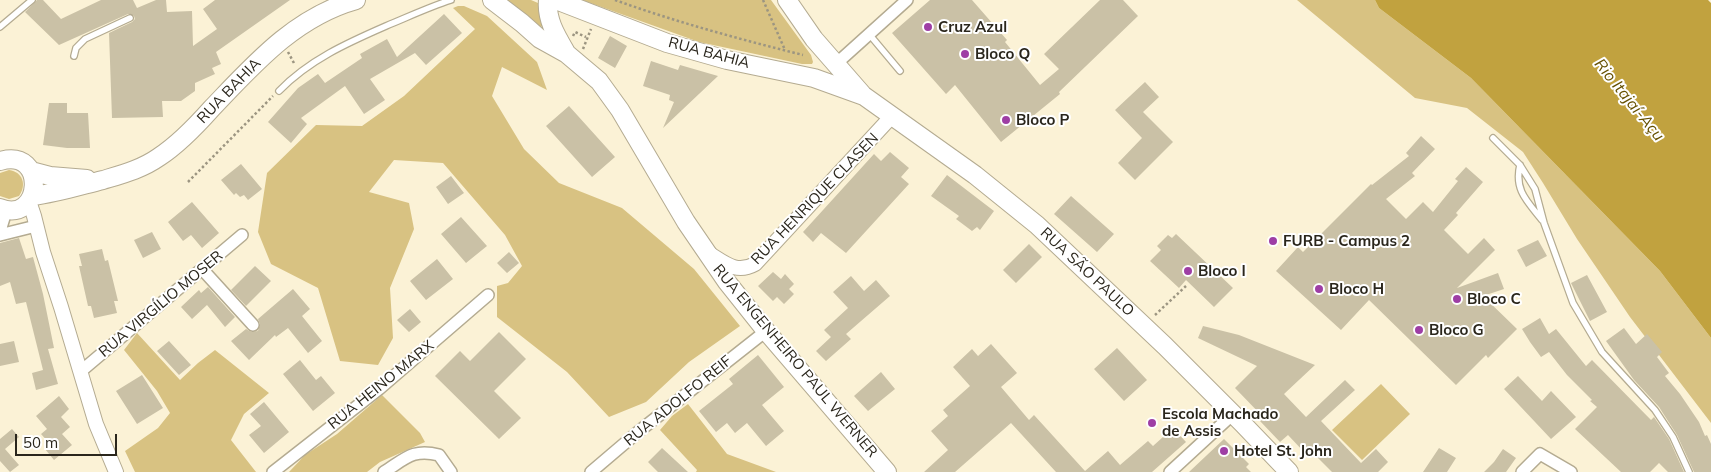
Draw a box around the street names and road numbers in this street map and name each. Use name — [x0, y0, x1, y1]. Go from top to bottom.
street label: RUA BAHIA — [666, 33, 752, 73]
street label: RUA BAHIA — [193, 55, 265, 127]
street label: RUA HENRIQUE CLASEN — [748, 130, 882, 268]
street label: RUA SÃO PAULO — [1036, 224, 1138, 320]
street label: RUA VIRGÍLIO MOSER — [95, 247, 227, 361]
street label: RUA ENGENHEIRO PAUL WERNER — [709, 261, 881, 461]
street label: RUA HEINO MARX — [324, 337, 438, 433]
street label: RUA ADOLFO REIF — [621, 352, 735, 450]

